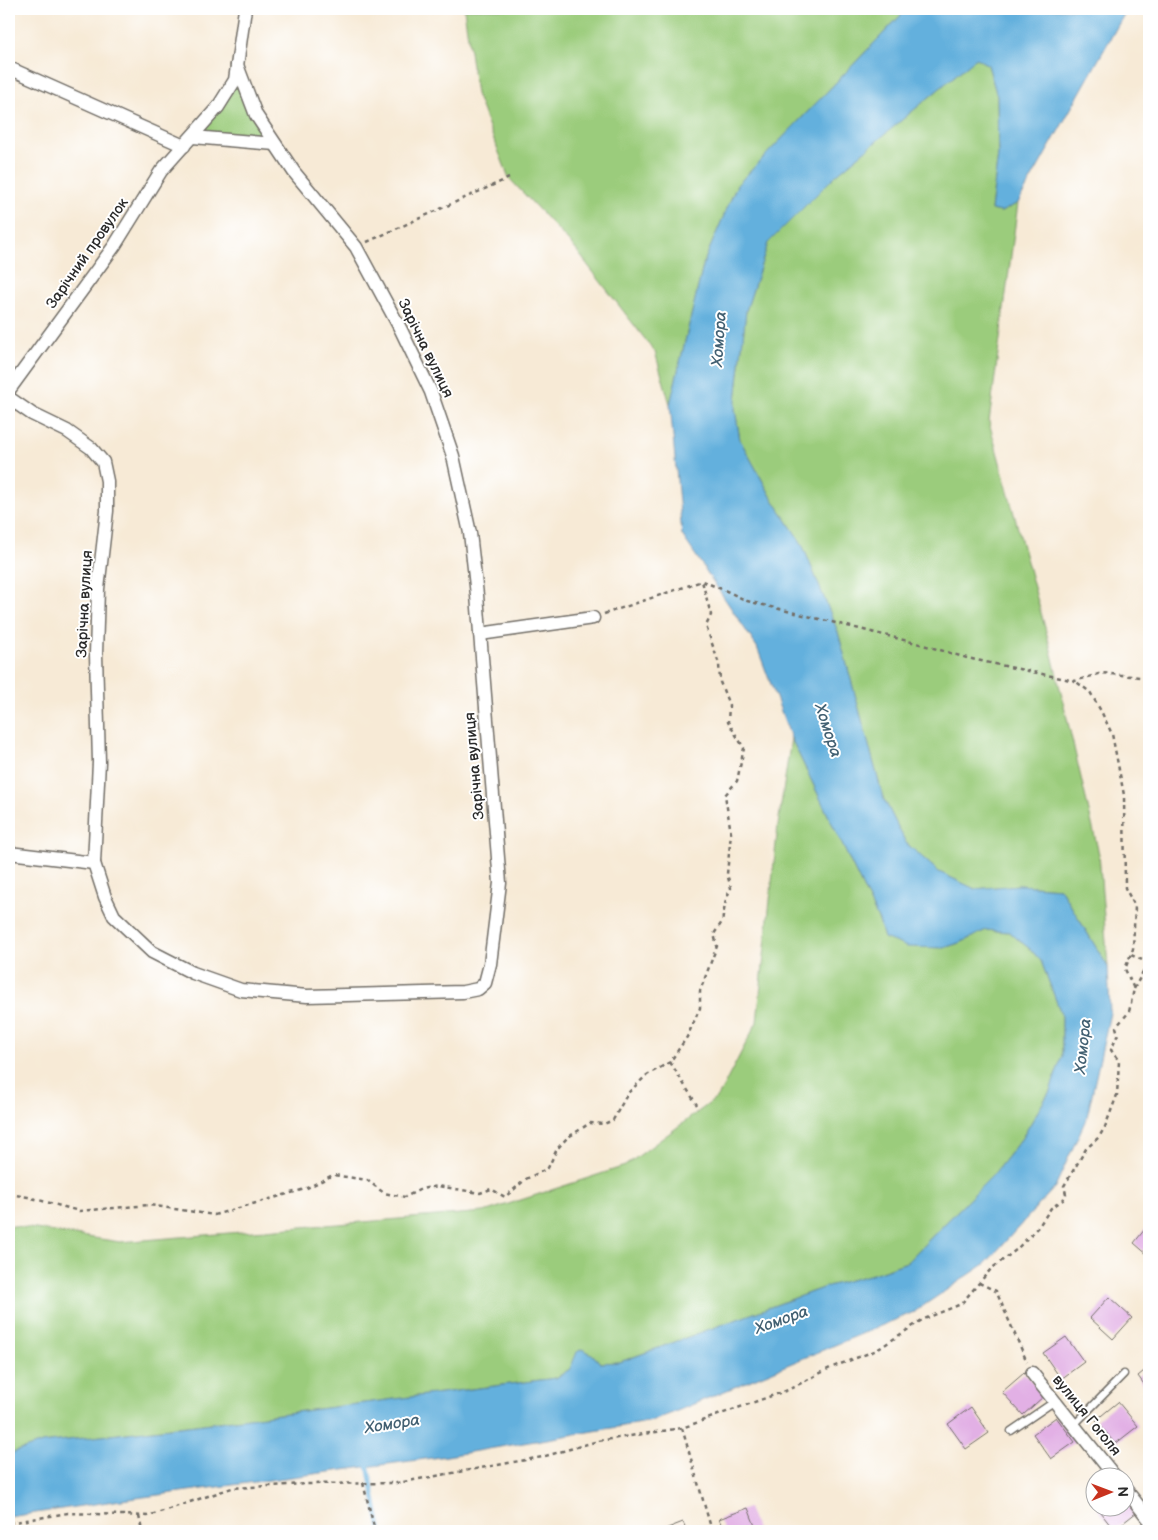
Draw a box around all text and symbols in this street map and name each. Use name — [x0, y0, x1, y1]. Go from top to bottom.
street label: Зарічний провулок — [42, 194, 133, 312]
street label: Зарічна вулиця — [393, 296, 458, 401]
water label: Хомора — [708, 311, 731, 368]
street label: Зарічна вулиця — [72, 550, 97, 658]
water label: Хомора — [810, 700, 845, 760]
street label: Зарічна вулиця — [460, 711, 489, 820]
water label: Хомора — [1071, 1018, 1096, 1076]
water label: Хомора — [751, 1302, 811, 1339]
street label: вулиця Гоголя — [1048, 1371, 1125, 1460]
water label: Хомора — [362, 1411, 421, 1438]
north arrow — [1086, 1468, 1136, 1518]
text: N — [1114, 1486, 1131, 1497]

